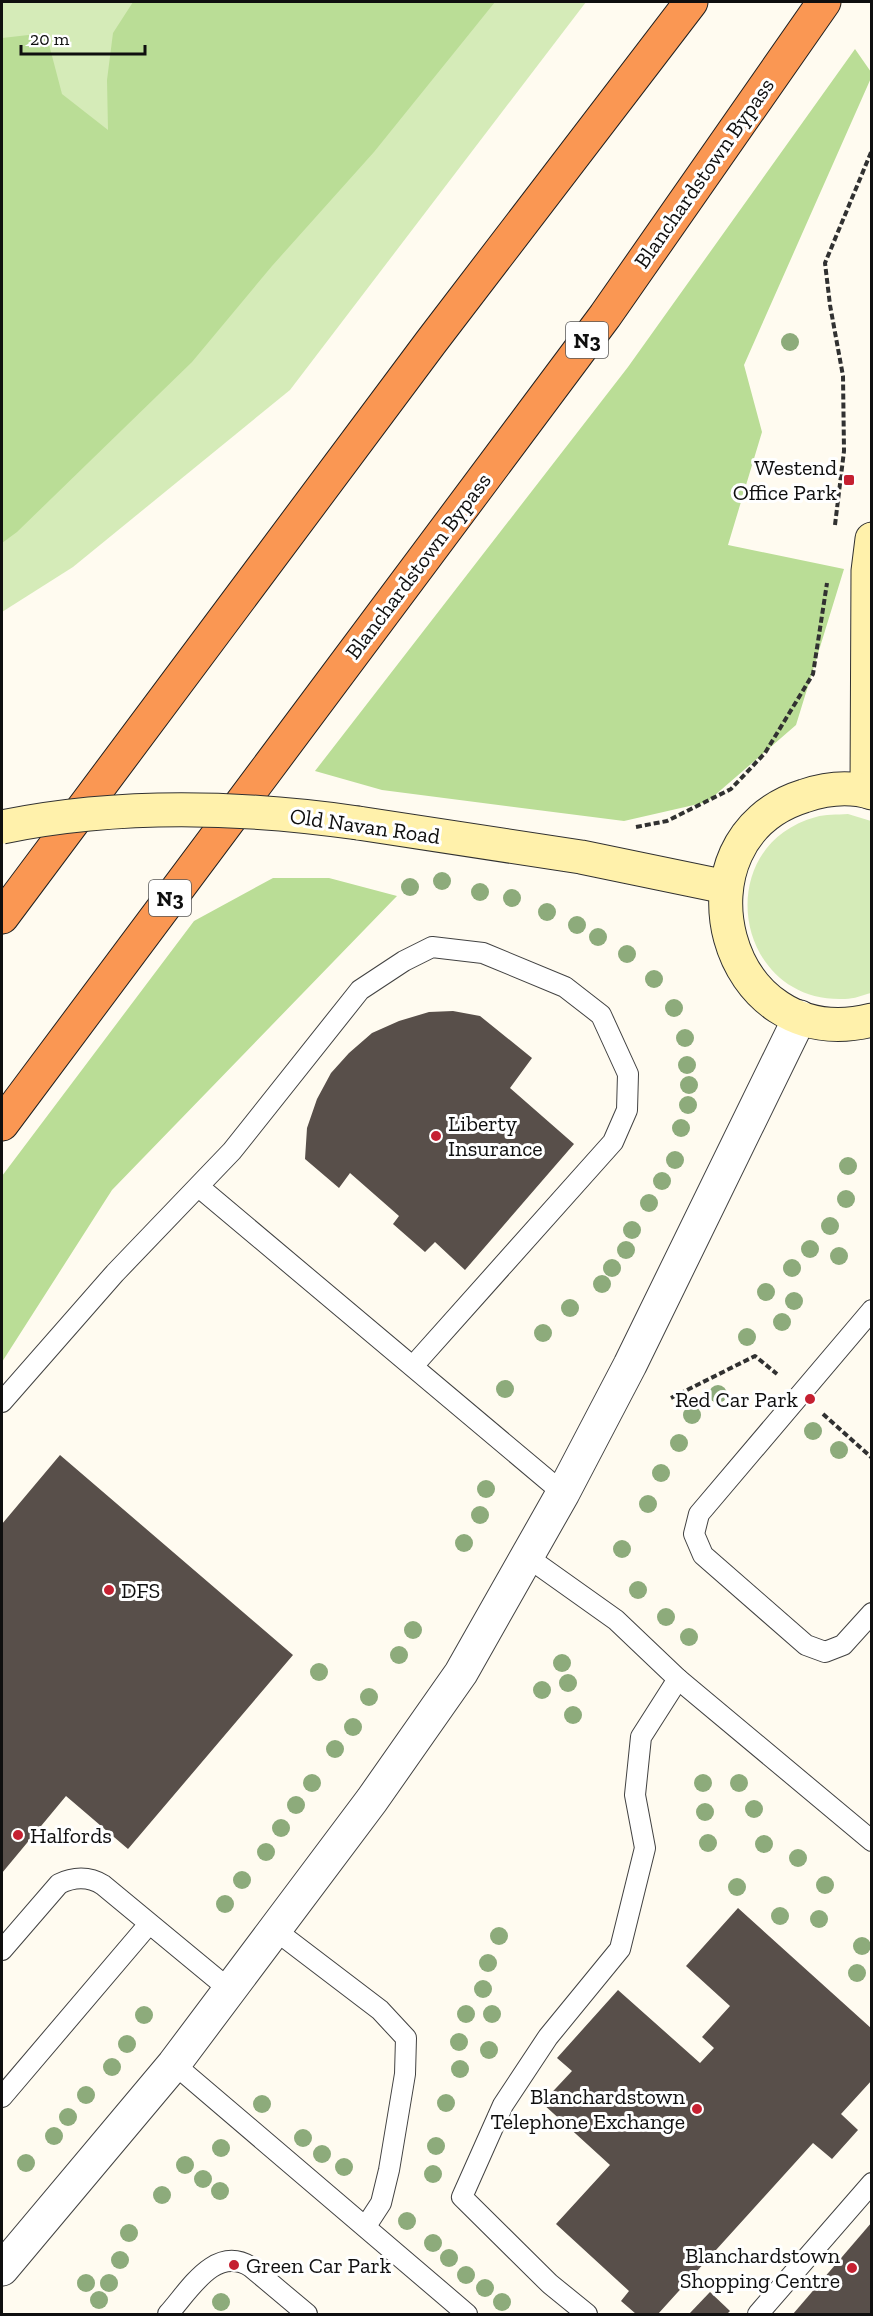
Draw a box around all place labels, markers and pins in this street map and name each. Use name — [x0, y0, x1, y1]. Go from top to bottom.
place label: Westend Office Park — [733, 454, 838, 506]
marker: Westend Office Park — [842, 473, 856, 487]
place label: Liberty Insurance — [448, 1110, 543, 1162]
marker: Liberty Insurance — [429, 1129, 443, 1143]
place label: Red Car Park — [675, 1386, 799, 1413]
marker: Red Car Park — [803, 1392, 817, 1406]
place label: DFS — [121, 1577, 160, 1604]
marker: DFS — [102, 1583, 116, 1597]
place label: Halfords — [30, 1822, 112, 1849]
marker: Halfords — [11, 1828, 25, 1842]
place label: Blanchardstown Telephone Exchange — [491, 2083, 685, 2135]
marker: Blanchardstown Telephone Exchange — [690, 2102, 704, 2116]
place label: Blanchardstown Shopping Centre — [680, 2242, 840, 2294]
place label: Green Car Park — [246, 2252, 392, 2279]
marker: Green Car Park — [227, 2258, 241, 2272]
marker: Blanchardstown Shopping Centre — [845, 2261, 859, 2275]

